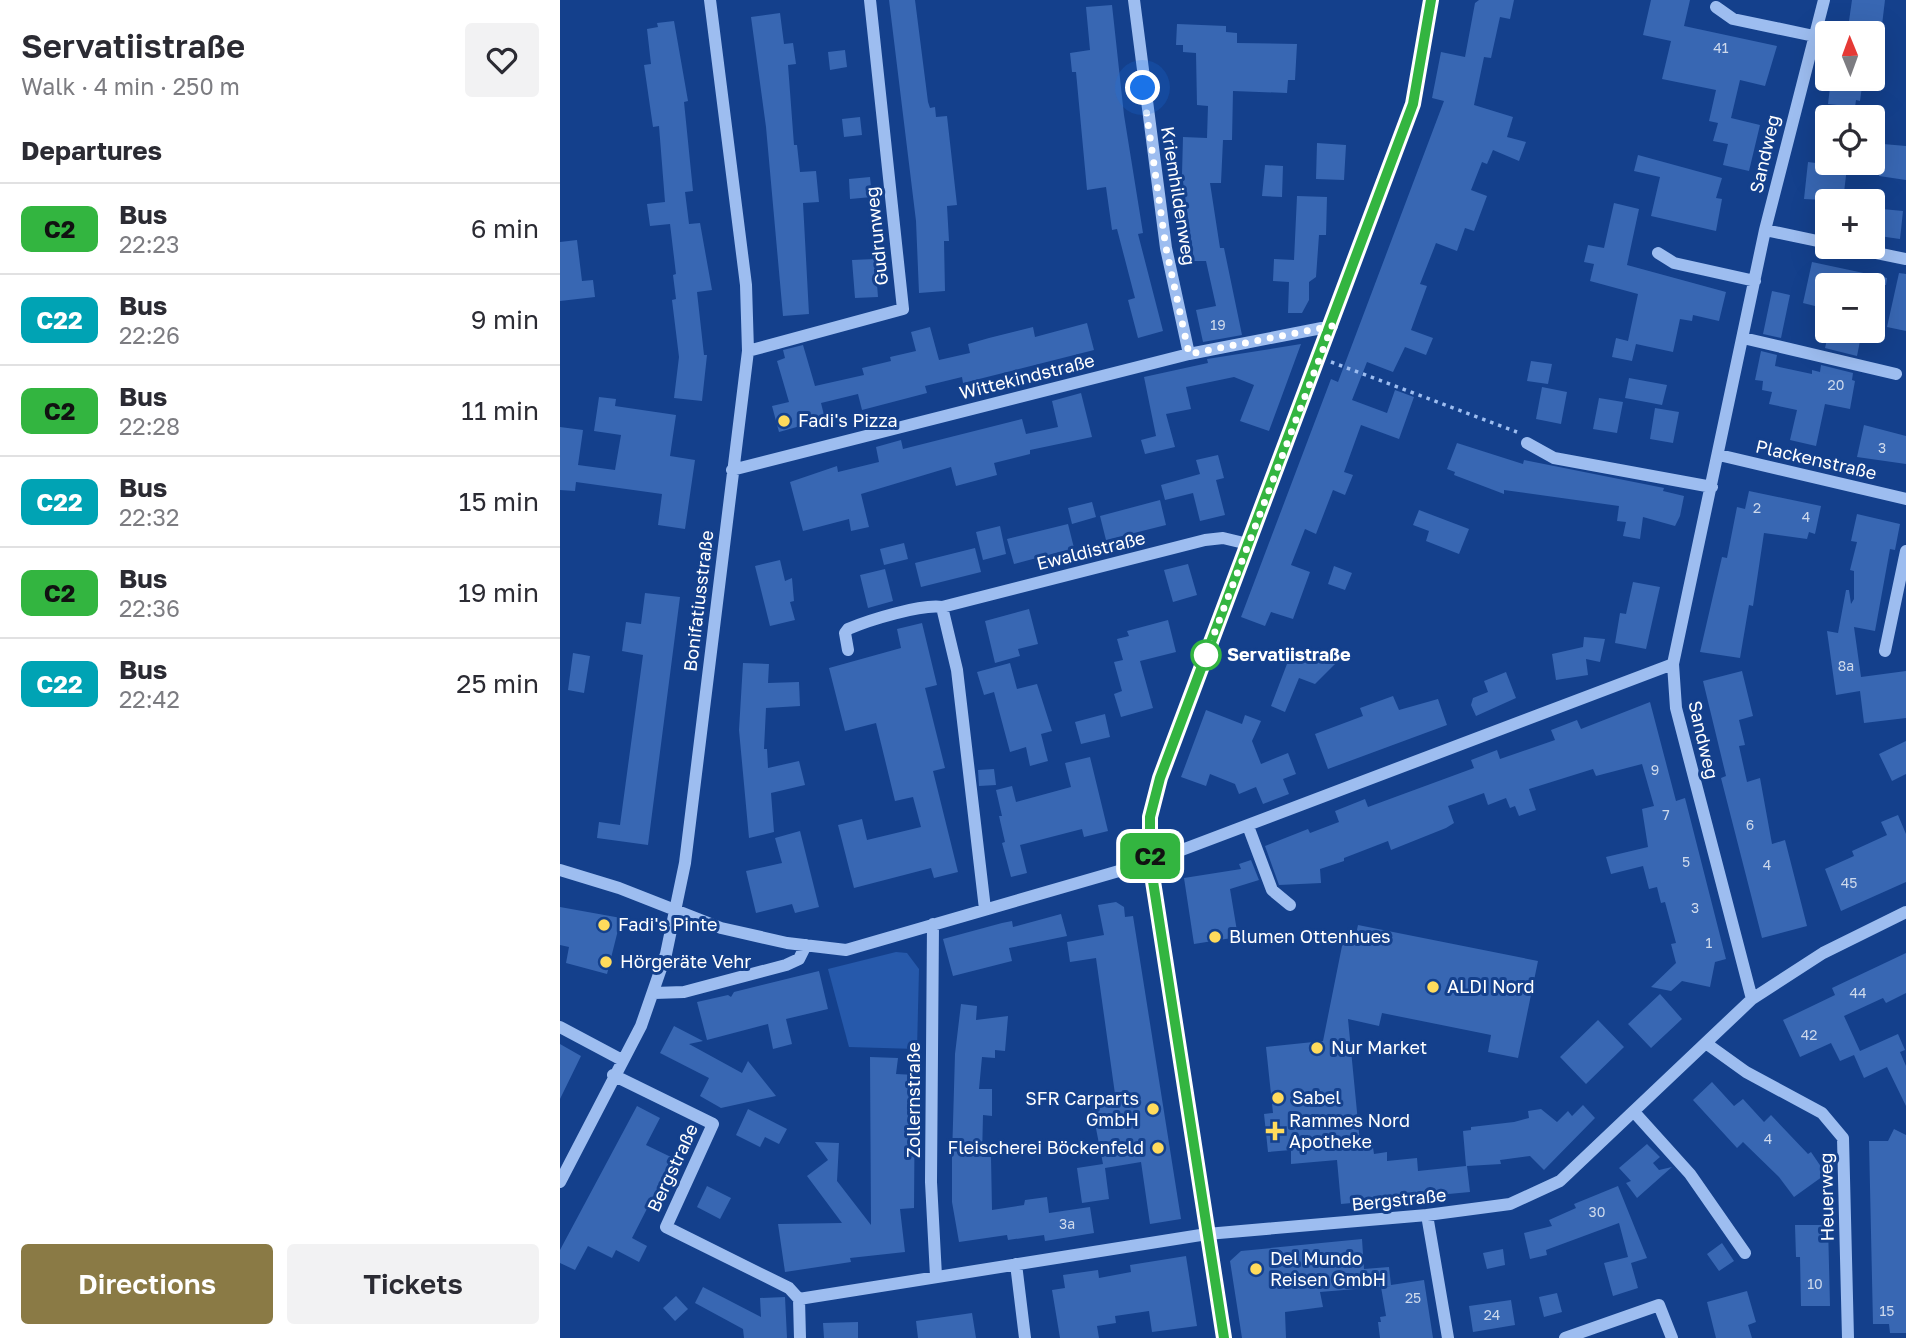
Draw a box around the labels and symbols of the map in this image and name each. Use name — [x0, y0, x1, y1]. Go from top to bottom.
north arrow — [1815, 21, 1885, 91]
house number: 41 — [1713, 39, 1729, 56]
your location — [1125, 70, 1160, 105]
street label: Sandweg — [1744, 112, 1784, 195]
street label: Kriemhildenweg — [1157, 125, 1201, 267]
street label: Gudrunweg — [860, 186, 892, 287]
house number: 19 — [1210, 316, 1226, 333]
street label: Wittekindstraße — [957, 349, 1097, 403]
house number: 20 — [1828, 376, 1844, 393]
place label: Fadi's Pizza — [798, 409, 898, 431]
marker: Fadi's Pizza — [776, 413, 792, 429]
street label: Plackenstraße — [1754, 434, 1879, 484]
house number: 3 — [1878, 439, 1886, 456]
house number: 2 — [1753, 499, 1761, 516]
house number: 4 — [1802, 508, 1810, 525]
street label: Ewaldistraße — [1034, 526, 1147, 574]
street label: Bonifatiusstraße — [678, 529, 718, 673]
marker: Servatiistraße — [1191, 640, 1221, 670]
place label: Servatiistraße — [1227, 643, 1351, 665]
house number: 8a — [1838, 657, 1854, 674]
street label: Sandweg — [1684, 698, 1724, 781]
house number: 9 — [1651, 761, 1659, 778]
house number: 7 — [1662, 806, 1670, 823]
house number: 6 — [1746, 816, 1754, 833]
line badge: C2 — [1118, 833, 1182, 879]
house number: 5 — [1682, 853, 1690, 870]
house number: 4 — [1763, 856, 1771, 873]
house number: 45 — [1841, 874, 1857, 891]
house number: 3 — [1691, 899, 1699, 916]
place label: Fadi's Pinte — [618, 913, 718, 935]
marker: Fadi's Pinte — [596, 917, 612, 933]
place label: Blumen Ottenhues — [1229, 925, 1391, 947]
marker: Blumen Ottenhues — [1207, 929, 1223, 945]
house number: 1 — [1706, 934, 1713, 951]
place label: Hörgeräte Vehr — [620, 950, 751, 972]
marker: Hörgeräte Vehr — [598, 954, 614, 970]
place label: ALDI Nord — [1447, 975, 1534, 997]
marker: ALDI Nord — [1425, 979, 1441, 995]
house number: 44 — [1849, 984, 1867, 1001]
house number: 42 — [1801, 1026, 1817, 1043]
place label: Nur Market — [1331, 1036, 1427, 1058]
marker: Nur Market — [1309, 1040, 1325, 1056]
street label: Zollernstraße — [902, 1042, 924, 1158]
place label: Sabel — [1292, 1086, 1341, 1108]
place label: SFR Carparts GmbH — [1025, 1087, 1139, 1130]
marker: Sabel — [1270, 1090, 1286, 1106]
marker: SFR Carparts GmbH — [1145, 1101, 1161, 1117]
place label: Rammes Nord Apotheke — [1289, 1109, 1410, 1152]
street label: Bergstraße — [642, 1120, 702, 1215]
marker: Rammes Nord Apotheke — [1267, 1123, 1283, 1139]
house number: 4 — [1764, 1130, 1772, 1147]
place label: Fleischerei Böckenfeld — [948, 1136, 1144, 1158]
marker: Fleischerei Böckenfeld — [1150, 1140, 1166, 1156]
street label: Heuerweg — [1814, 1152, 1838, 1242]
street label: Bergstraße — [1350, 1183, 1447, 1215]
house number: 30 — [1589, 1203, 1605, 1220]
house number: 3a — [1059, 1215, 1075, 1232]
place label: Del Mundo Reisen GmbH — [1270, 1247, 1386, 1290]
marker: Del Mundo Reisen GmbH — [1248, 1261, 1264, 1277]
house number: 10 — [1807, 1275, 1823, 1292]
house number: 25 — [1405, 1289, 1421, 1306]
house number: 15 — [1880, 1302, 1894, 1319]
house number: 24 — [1484, 1306, 1500, 1323]

